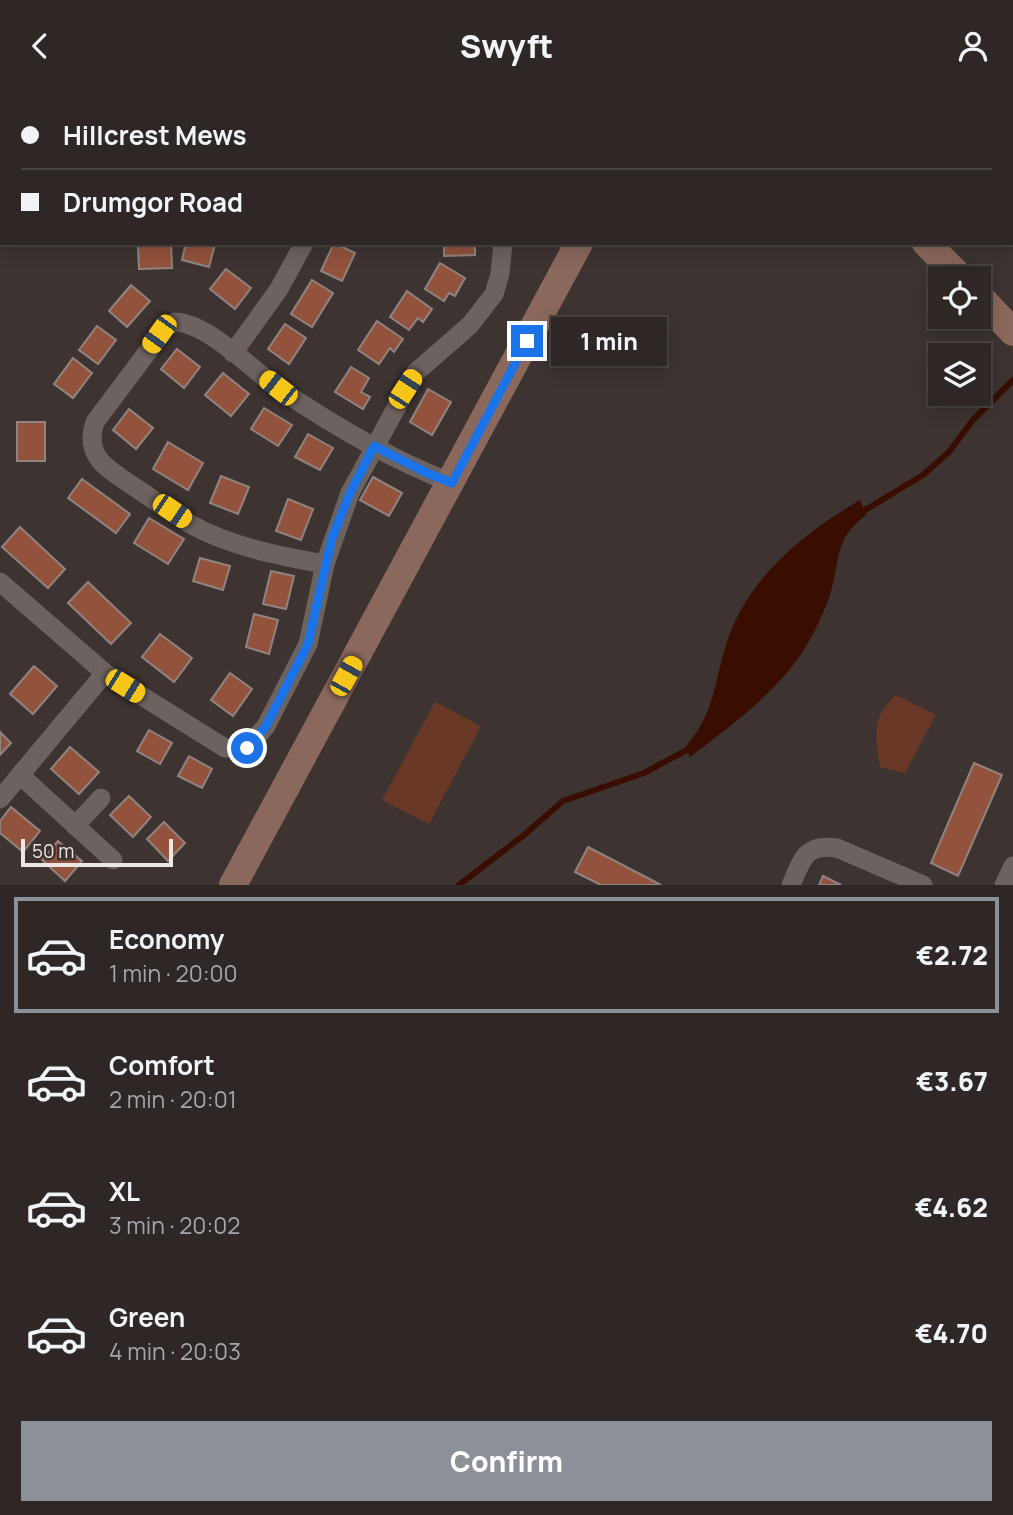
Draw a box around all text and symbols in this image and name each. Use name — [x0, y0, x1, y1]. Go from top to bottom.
text: Swyft — [460, 24, 553, 68]
icon: back — [21, 27, 59, 65]
icon: person — [954, 27, 992, 65]
text: Hillcrest Mews — [63, 117, 247, 153]
text: Drumgor Road — [63, 184, 243, 220]
map controls — [928, 266, 991, 406]
button: locate — [928, 266, 991, 329]
car — [139, 311, 180, 357]
callout: 1 min — [552, 317, 667, 365]
route end — [511, 325, 543, 357]
text: 1 min — [580, 325, 638, 357]
button: layers — [928, 343, 991, 406]
car — [385, 366, 426, 412]
car — [255, 367, 302, 409]
car — [149, 491, 196, 531]
car — [327, 653, 366, 699]
car — [102, 666, 149, 706]
route start — [231, 732, 263, 764]
scale bar — [21, 836, 173, 868]
text: 50 m — [32, 838, 74, 864]
text: Economy — [109, 921, 224, 957]
icon: car — [25, 924, 88, 987]
text: €2.72 — [916, 937, 988, 973]
text: 1 min · 20:00 — [109, 957, 238, 989]
text: Comfort — [109, 1047, 215, 1083]
icon: car — [25, 1050, 88, 1113]
text: €3.67 — [916, 1063, 988, 1099]
text: 2 min · 20:01 — [109, 1083, 237, 1115]
text: XL — [109, 1173, 140, 1209]
icon: car — [25, 1176, 88, 1239]
text: €4.62 — [915, 1189, 988, 1225]
text: 3 min · 20:02 — [109, 1209, 240, 1241]
text: Green — [109, 1299, 185, 1335]
icon: car — [25, 1302, 88, 1365]
text: €4.70 — [915, 1315, 988, 1351]
text: 4 min · 20:03 — [109, 1335, 241, 1367]
button: Confirm — [21, 1421, 992, 1501]

